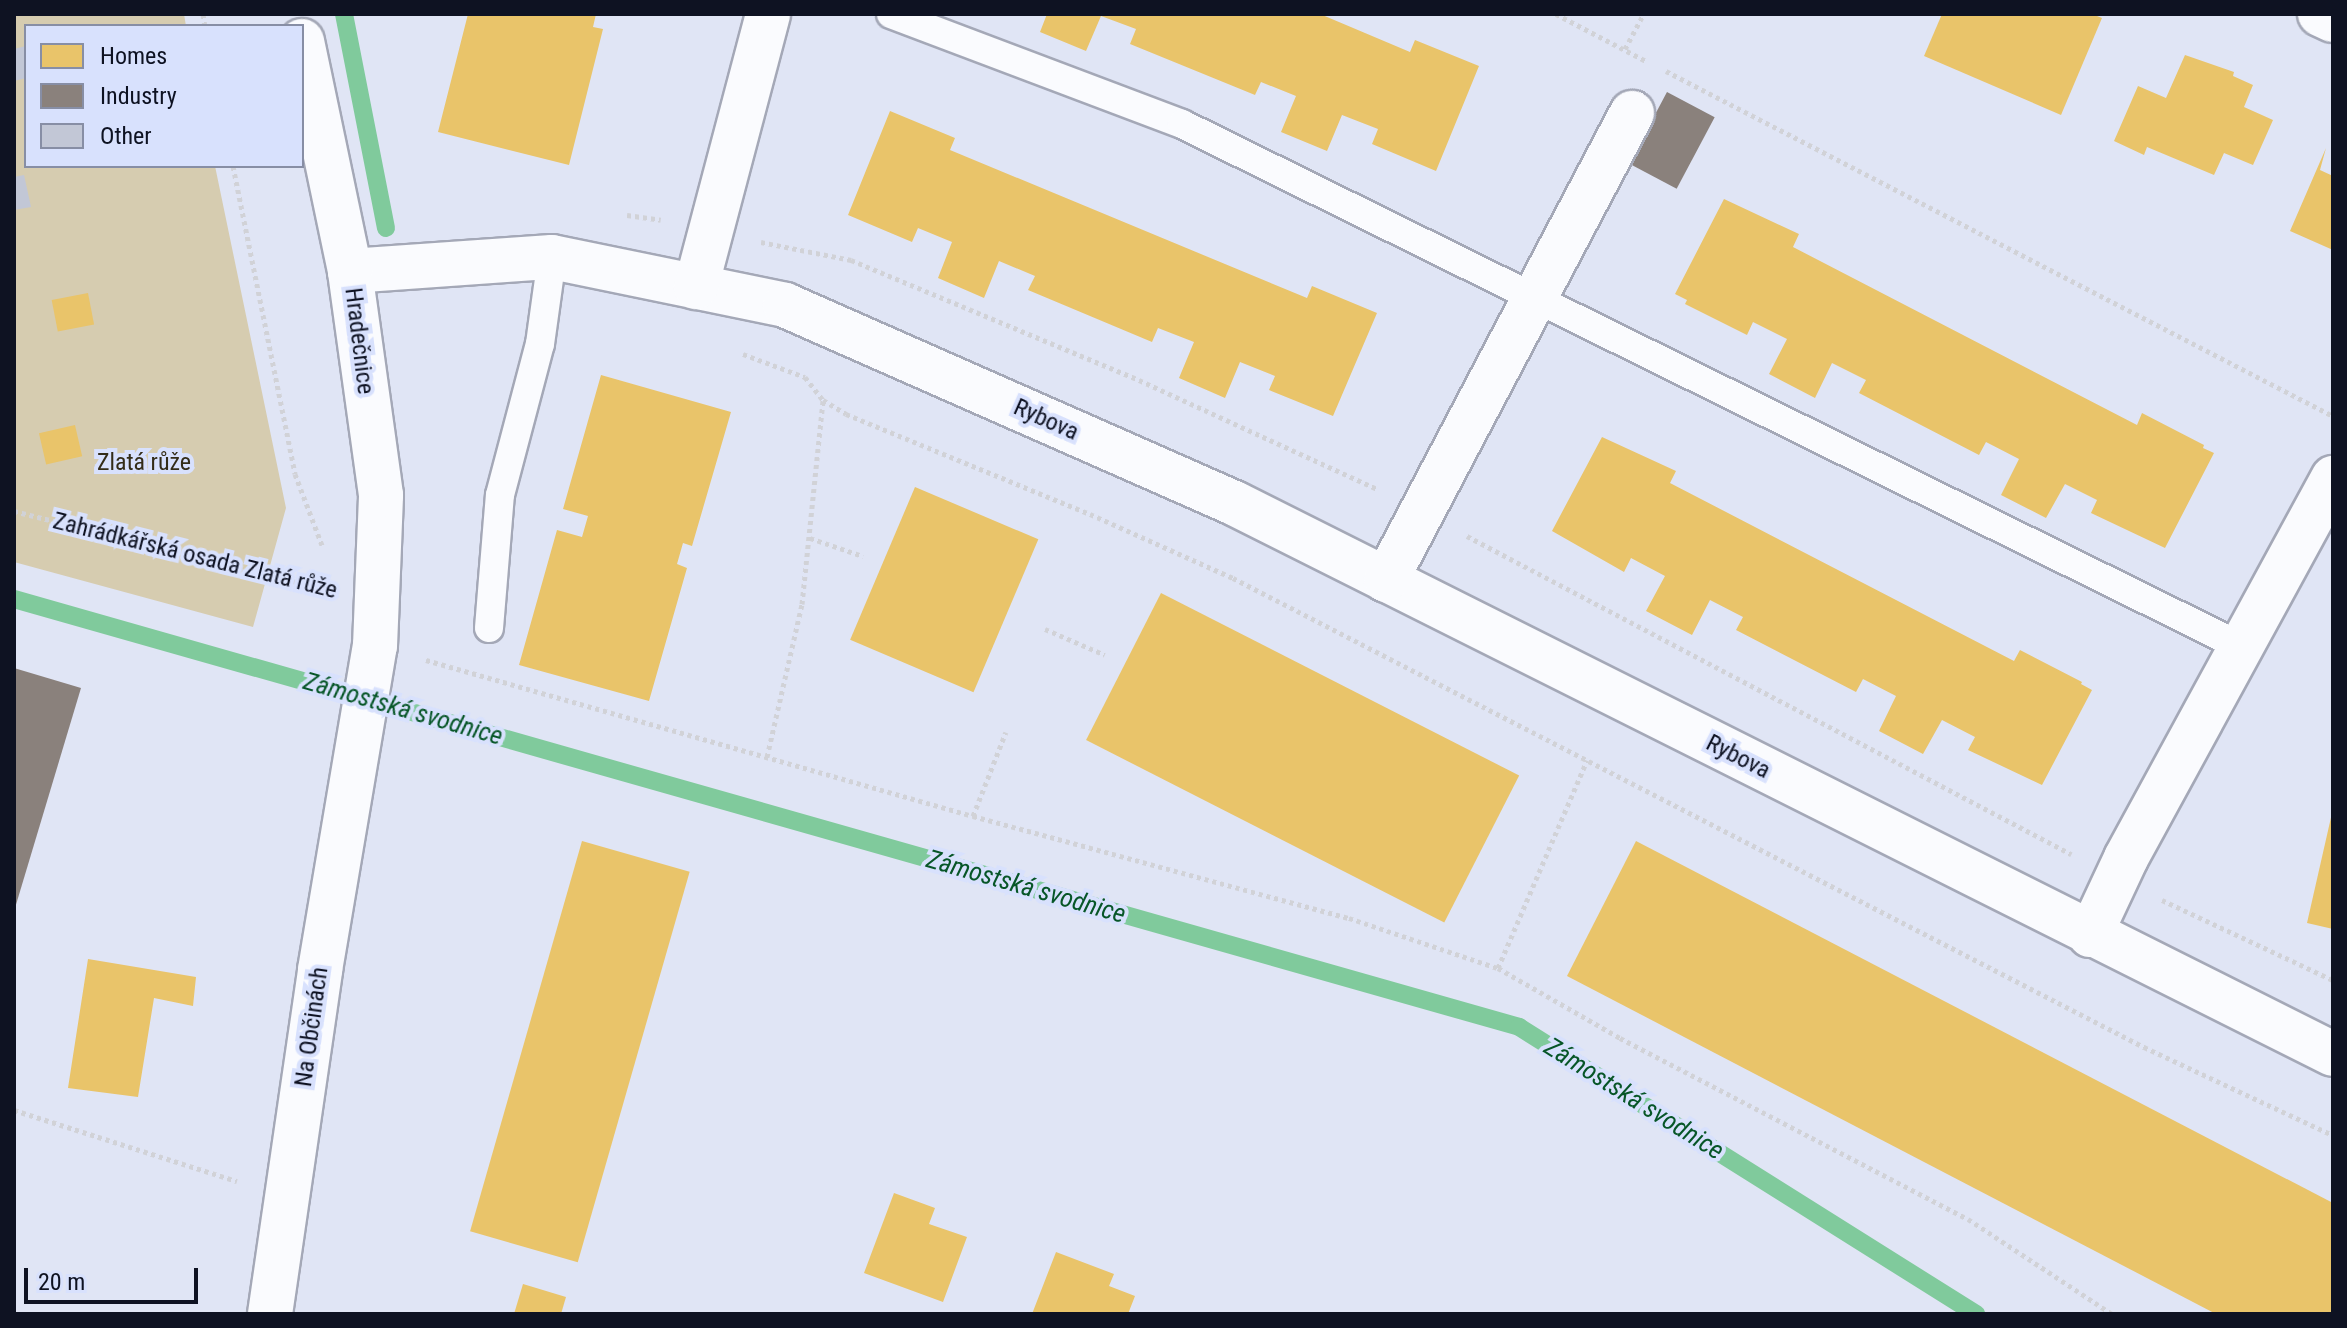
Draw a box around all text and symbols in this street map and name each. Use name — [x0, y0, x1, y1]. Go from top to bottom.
legend — [24, 24, 304, 168]
text: Homes — [100, 42, 167, 70]
text: Industry — [100, 82, 177, 110]
text: Other — [100, 122, 152, 150]
street label: Hradečnice — [338, 286, 380, 396]
street label: Rybova — [1009, 393, 1083, 447]
park label: Zlatá růže — [97, 449, 191, 477]
street label: Zahrádkářská osada Zlatá růže — [50, 507, 340, 605]
water label: Zámostská svodnice — [300, 666, 506, 752]
street label: Rybova — [1701, 729, 1775, 785]
water label: Zámostská svodnice — [923, 844, 1129, 930]
street label: Na Občinách — [289, 965, 335, 1089]
water label: Zámostská svodnice — [1539, 1031, 1729, 1167]
scale bar — [28, 1252, 202, 1302]
text: 20 m — [38, 1268, 85, 1296]

